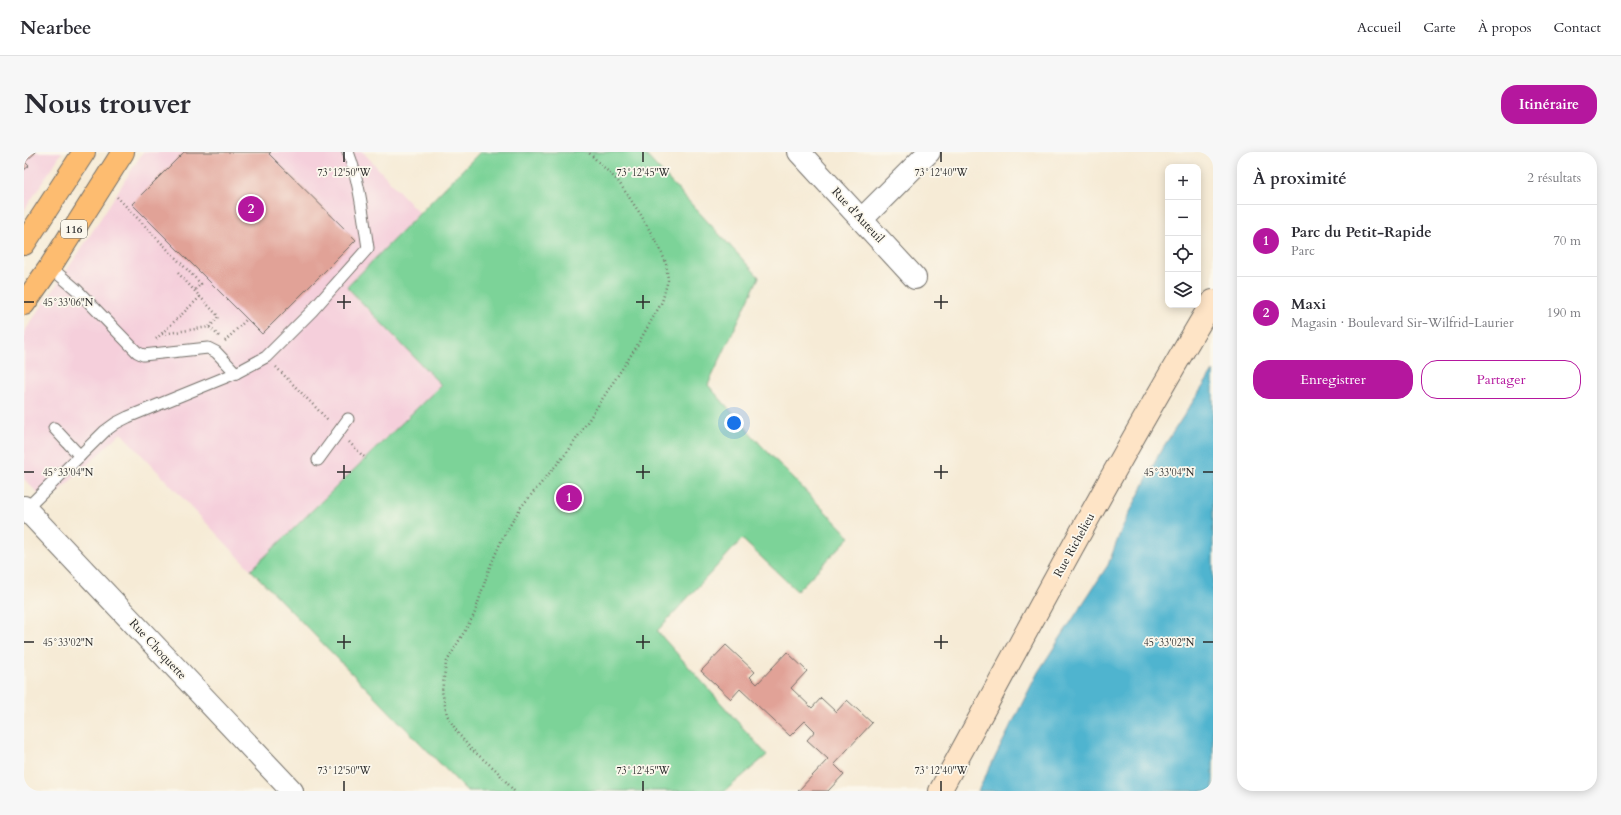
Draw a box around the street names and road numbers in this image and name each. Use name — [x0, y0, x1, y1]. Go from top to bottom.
street label: Rue d'Auteuil — [828, 184, 888, 246]
road number: 116 — [61, 220, 87, 238]
street label: Rue Richelieu — [1050, 510, 1098, 580]
street label: Rue Choquette — [126, 615, 190, 683]

